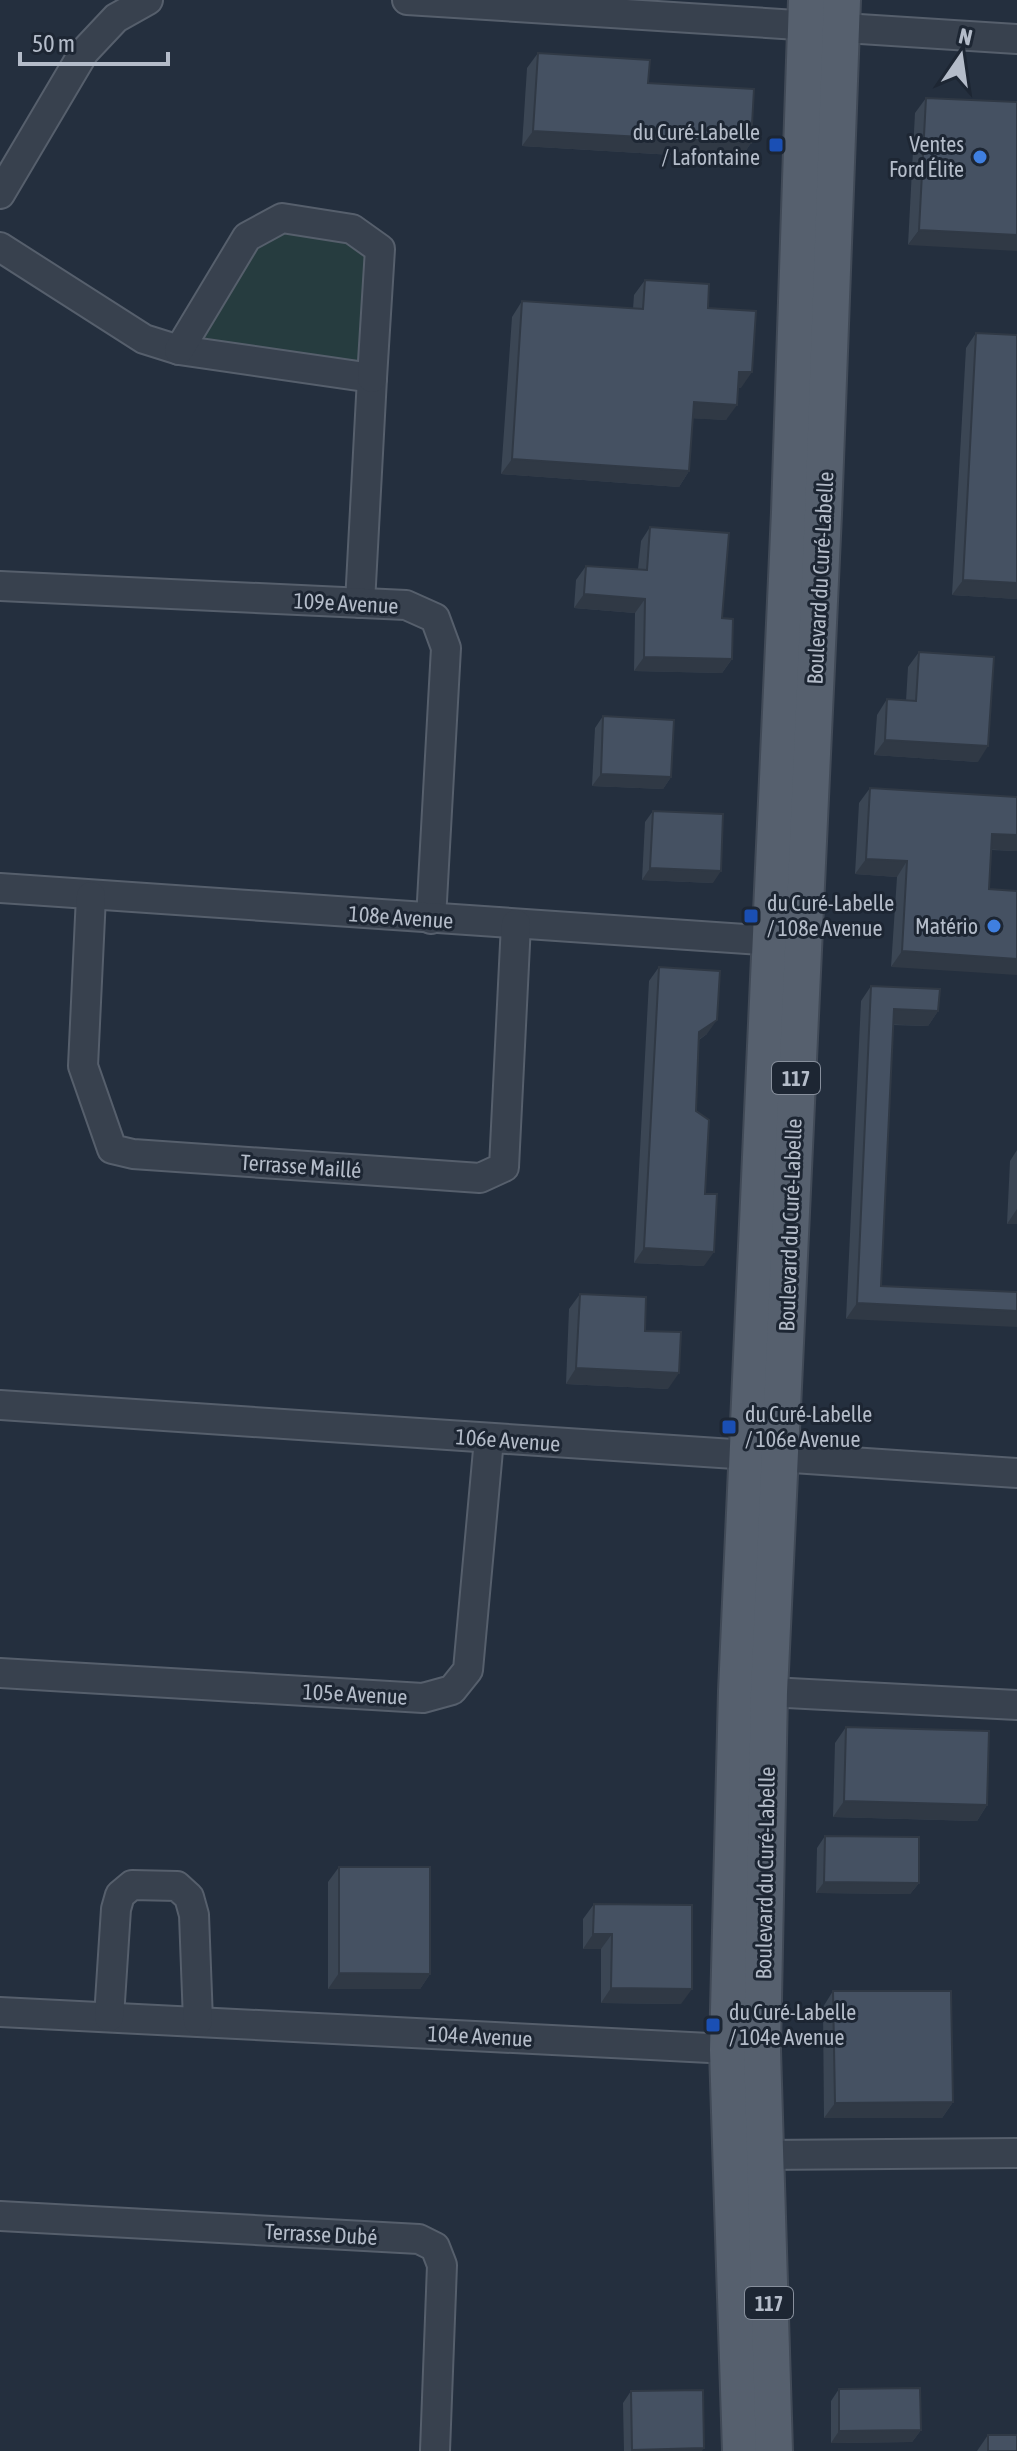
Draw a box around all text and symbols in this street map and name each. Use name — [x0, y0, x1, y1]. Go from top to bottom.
scale bar — [20, 16, 168, 66]
north arrow — [921, 16, 1001, 96]
text: N — [956, 22, 975, 51]
text: 50 m — [32, 30, 75, 57]
place label: du Curé-Labelle / Lafontaine — [633, 119, 760, 170]
place label: Ventes Ford Élite — [889, 131, 964, 182]
marker: du Curé-Labelle / Lafontaine — [767, 136, 785, 154]
marker: Ventes Ford Élite — [971, 148, 989, 166]
street label: Boulevard du Curé-Labelle — [801, 471, 839, 685]
street label: 109e Avenue — [293, 587, 399, 619]
place label: du Curé-Labelle / 108e Avenue — [767, 890, 894, 941]
street label: 108e Avenue — [348, 900, 454, 934]
marker: du Curé-Labelle / 108e Avenue — [742, 907, 760, 925]
place label: Matério — [915, 913, 978, 939]
marker: Matério — [985, 917, 1003, 935]
road number: 117 — [772, 1062, 820, 1094]
street label: Boulevard du Curé-Labelle — [773, 1118, 807, 1332]
street label: Terrasse Maillé — [240, 1149, 362, 1183]
place label: du Curé-Labelle / 106e Avenue — [745, 1401, 872, 1452]
marker: du Curé-Labelle / 106e Avenue — [720, 1418, 738, 1436]
street label: 106e Avenue — [455, 1423, 561, 1457]
street label: 105e Avenue — [302, 1678, 408, 1710]
street label: Boulevard du Curé-Labelle — [750, 1766, 780, 1980]
place label: du Curé-Labelle / 104e Avenue — [729, 1999, 856, 2050]
marker: du Curé-Labelle / 104e Avenue — [704, 2016, 722, 2034]
street label: 104e Avenue — [427, 2020, 533, 2052]
street label: Terrasse Dubé — [264, 2218, 378, 2250]
road number: 117 — [745, 2287, 793, 2319]

